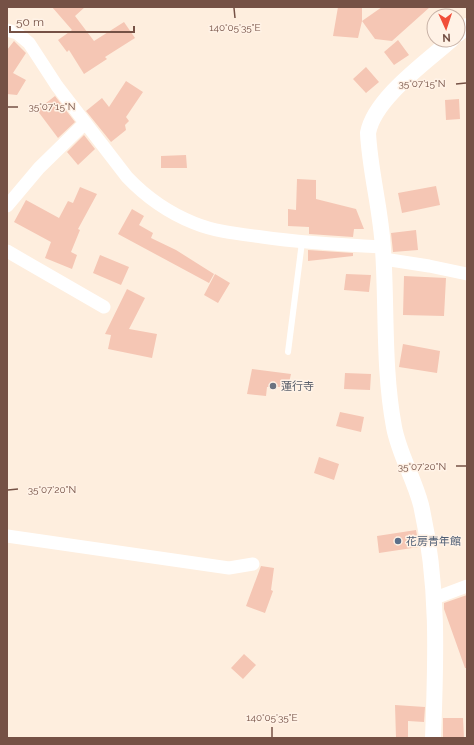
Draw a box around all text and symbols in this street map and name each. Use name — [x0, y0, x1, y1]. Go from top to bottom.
scale bar — [10, 8, 134, 34]
north arrow — [426, 8, 466, 48]
text: 50 m — [16, 15, 44, 29]
text: 140°05'35"E — [209, 22, 261, 33]
text: N — [442, 31, 451, 44]
text: 35°07'15"N — [399, 78, 446, 89]
text: 35°07'15"N — [29, 101, 76, 112]
place label: 蓮行寺 — [281, 380, 314, 393]
marker: 蓮行寺 — [268, 381, 278, 391]
text: 35°07'20"N — [398, 461, 446, 472]
text: 35°07'20"N — [28, 484, 76, 495]
place label: 花房青年館 — [406, 535, 461, 548]
marker: 花房青年館 — [393, 536, 403, 546]
text: 140°05'35"E — [246, 712, 298, 723]

